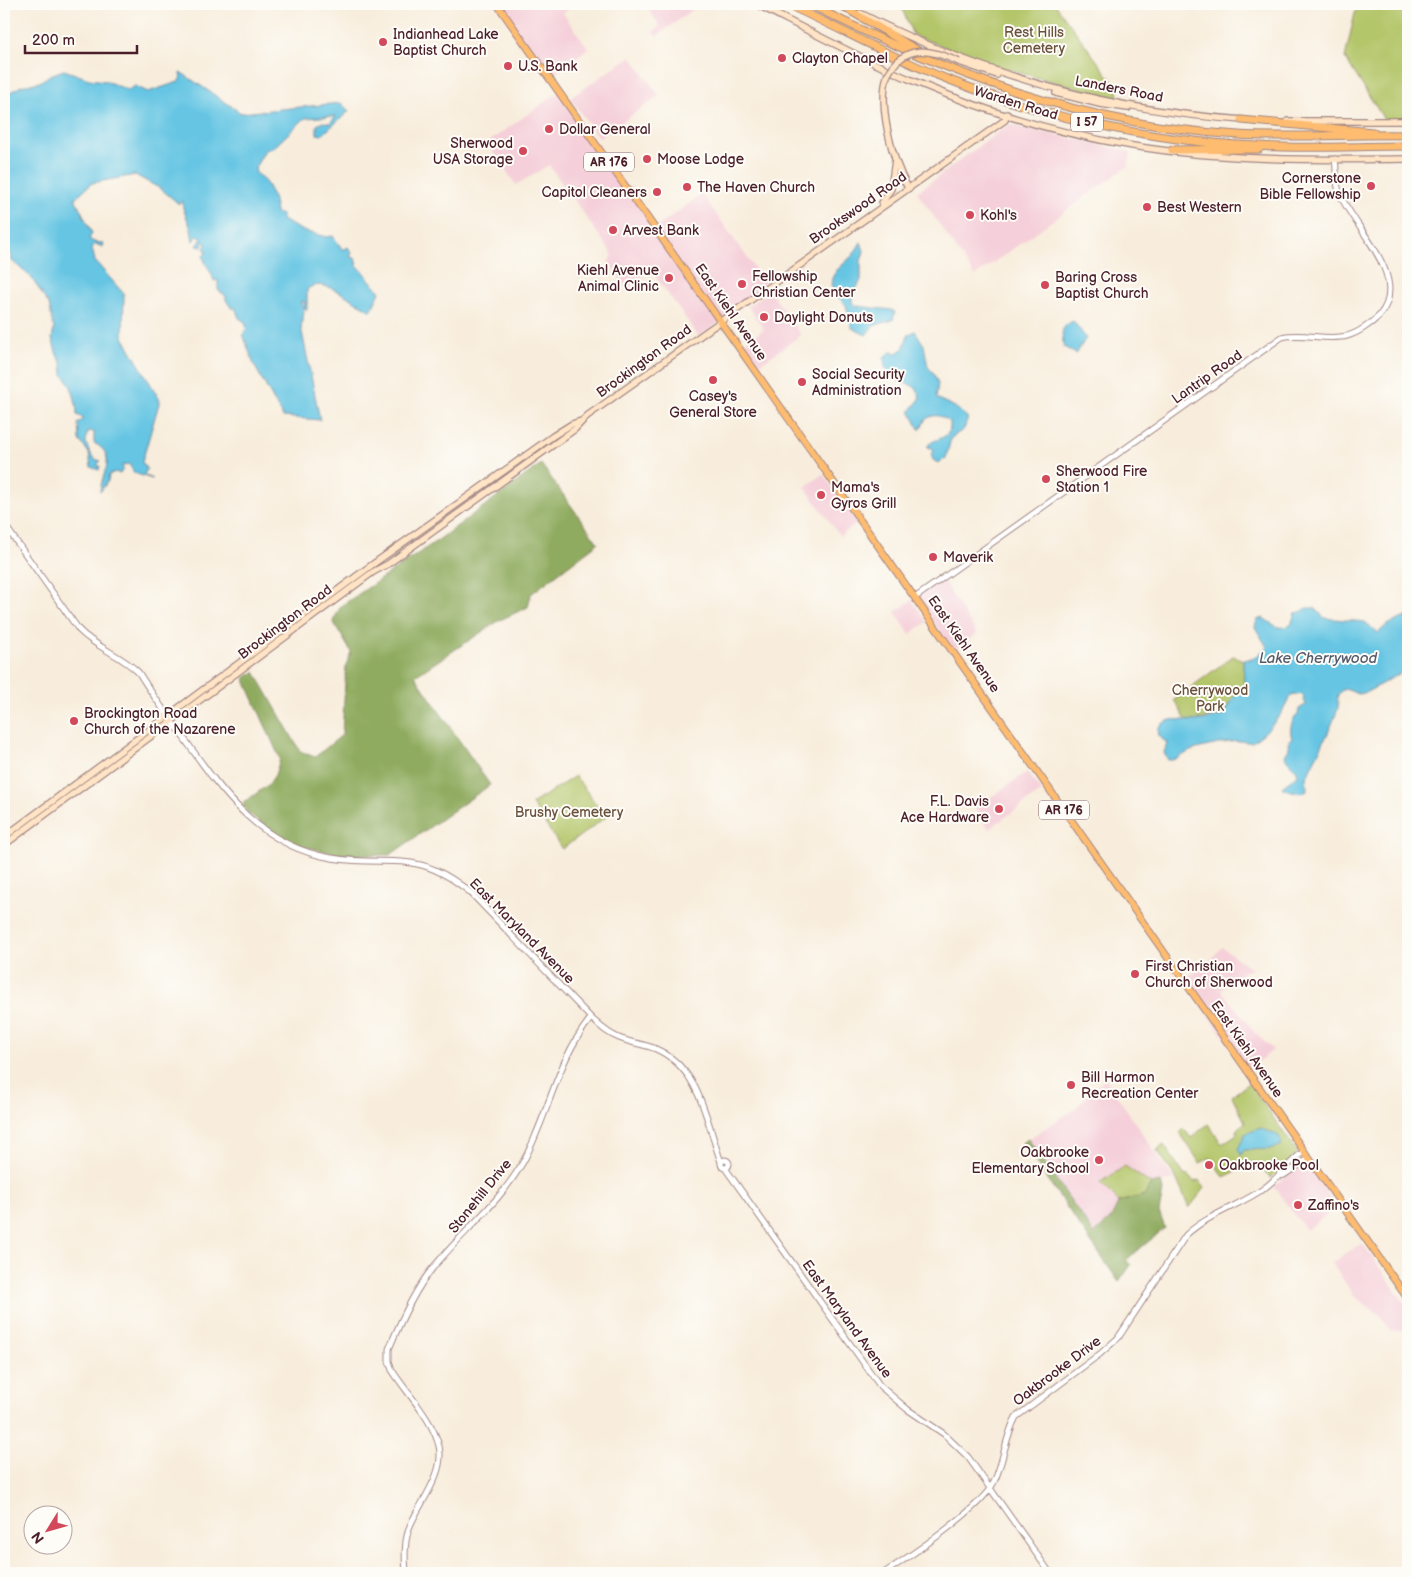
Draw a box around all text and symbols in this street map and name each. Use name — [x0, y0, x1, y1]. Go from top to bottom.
scale bar — [25, 22, 138, 54]
park label: Rest Hills Cemetery — [1003, 24, 1066, 57]
place label: Indianhead Lake Baptist Church — [393, 26, 499, 59]
text: 200 m — [32, 31, 75, 50]
marker: Indianhead Lake Baptist Church — [377, 36, 389, 48]
place label: Clayton Chapel — [792, 50, 888, 67]
marker: Clayton Chapel — [776, 52, 788, 64]
place label: U.S. Bank — [518, 58, 577, 75]
marker: U.S. Bank — [502, 60, 514, 72]
street label: Landers Road — [1074, 72, 1164, 106]
street label: Warden Road — [972, 82, 1060, 124]
road number: I 57 — [1071, 112, 1103, 132]
place label: Dollar General — [559, 121, 651, 138]
marker: Dollar General — [543, 123, 555, 135]
place label: Sherwood USA Storage — [433, 135, 513, 168]
marker: Sherwood USA Storage — [517, 145, 529, 157]
place label: Moose Lodge — [657, 151, 744, 168]
road number: AR 176 — [584, 152, 634, 172]
marker: Moose Lodge — [641, 153, 653, 165]
street label: Brookswood Road — [806, 168, 910, 248]
place label: Cornerstone Bible Fellowship — [1259, 170, 1361, 203]
place label: The Haven Church — [697, 179, 815, 196]
marker: Cornerstone Bible Fellowship — [1365, 180, 1377, 192]
marker: The Haven Church — [681, 181, 693, 193]
place label: Capitol Cleaners — [542, 184, 647, 201]
marker: Capitol Cleaners — [651, 186, 663, 198]
place label: Best Western — [1157, 199, 1242, 216]
marker: Best Western — [1141, 201, 1153, 213]
place label: Kohl's — [980, 207, 1017, 224]
marker: Kohl's — [964, 209, 976, 221]
place label: Arvest Bank — [623, 222, 699, 239]
marker: Arvest Bank — [607, 224, 619, 236]
street label: East Kiehl Avenue — [691, 260, 771, 364]
place label: Kiehl Avenue Animal Clinic — [577, 262, 659, 295]
place label: Fellowship Christian Center — [752, 268, 856, 301]
place label: Baring Cross Baptist Church — [1055, 269, 1149, 302]
marker: Kiehl Avenue Animal Clinic — [663, 272, 675, 284]
marker: Fellowship Christian Center — [736, 278, 748, 290]
marker: Baring Cross Baptist Church — [1039, 279, 1051, 291]
place label: Daylight Donuts — [774, 309, 873, 326]
marker: Daylight Donuts — [758, 311, 770, 323]
street label: Brockington Road — [593, 321, 695, 401]
street label: Lantrip Road — [1169, 347, 1245, 407]
place label: Social Security Administration — [812, 366, 905, 399]
marker: Casey's General Store — [707, 374, 719, 386]
marker: Social Security Administration — [796, 376, 808, 388]
place label: Casey's General Store — [669, 388, 757, 421]
place label: Sherwood Fire Station 1 — [1056, 463, 1147, 496]
marker: Sherwood Fire Station 1 — [1040, 473, 1052, 485]
place label: Mama's Gyros Grill — [831, 479, 896, 512]
marker: Mama's Gyros Grill — [815, 489, 827, 501]
place label: Maverik — [943, 549, 993, 566]
marker: Maverik — [927, 551, 939, 563]
street label: Brockington Road — [235, 581, 335, 663]
street label: East Kiehl Avenue — [924, 592, 1004, 696]
water label: Lake Cherrywood — [1259, 649, 1377, 668]
park label: Cherrywood Park — [1172, 682, 1248, 715]
place label: Brockington Road Church of the Nazarene — [84, 705, 235, 738]
marker: Brockington Road Church of the Nazarene — [68, 715, 80, 727]
place label: F.L. Davis Ace Hardware — [900, 793, 989, 826]
road number: AR 176 — [1039, 800, 1089, 820]
marker: F.L. Davis Ace Hardware — [993, 803, 1005, 815]
park label: Brushy Cemetery — [515, 804, 624, 821]
street label: East Maryland Avenue — [466, 875, 578, 987]
place label: First Christian Church of Sherwood — [1145, 958, 1273, 991]
marker: First Christian Church of Sherwood — [1129, 968, 1141, 980]
street label: East Kiehl Avenue — [1207, 997, 1287, 1101]
place label: Bill Harmon Recreation Center — [1081, 1069, 1199, 1102]
marker: Bill Harmon Recreation Center — [1065, 1079, 1077, 1091]
place label: Oakbrooke Elementary School — [972, 1144, 1089, 1177]
marker: Oakbrooke Elementary School — [1093, 1154, 1105, 1166]
street label: Stonehill Drive — [445, 1155, 515, 1237]
place label: Oakbrooke Pool — [1219, 1157, 1319, 1174]
marker: Oakbrooke Pool — [1203, 1159, 1215, 1171]
place label: Zaffino's — [1307, 1197, 1359, 1214]
marker: Zaffino's — [1292, 1199, 1304, 1211]
street label: East Maryland Avenue — [798, 1257, 896, 1381]
street label: Oakbrooke Drive — [1010, 1332, 1104, 1410]
north arrow — [22, 1504, 72, 1554]
text: N — [28, 1528, 48, 1547]

